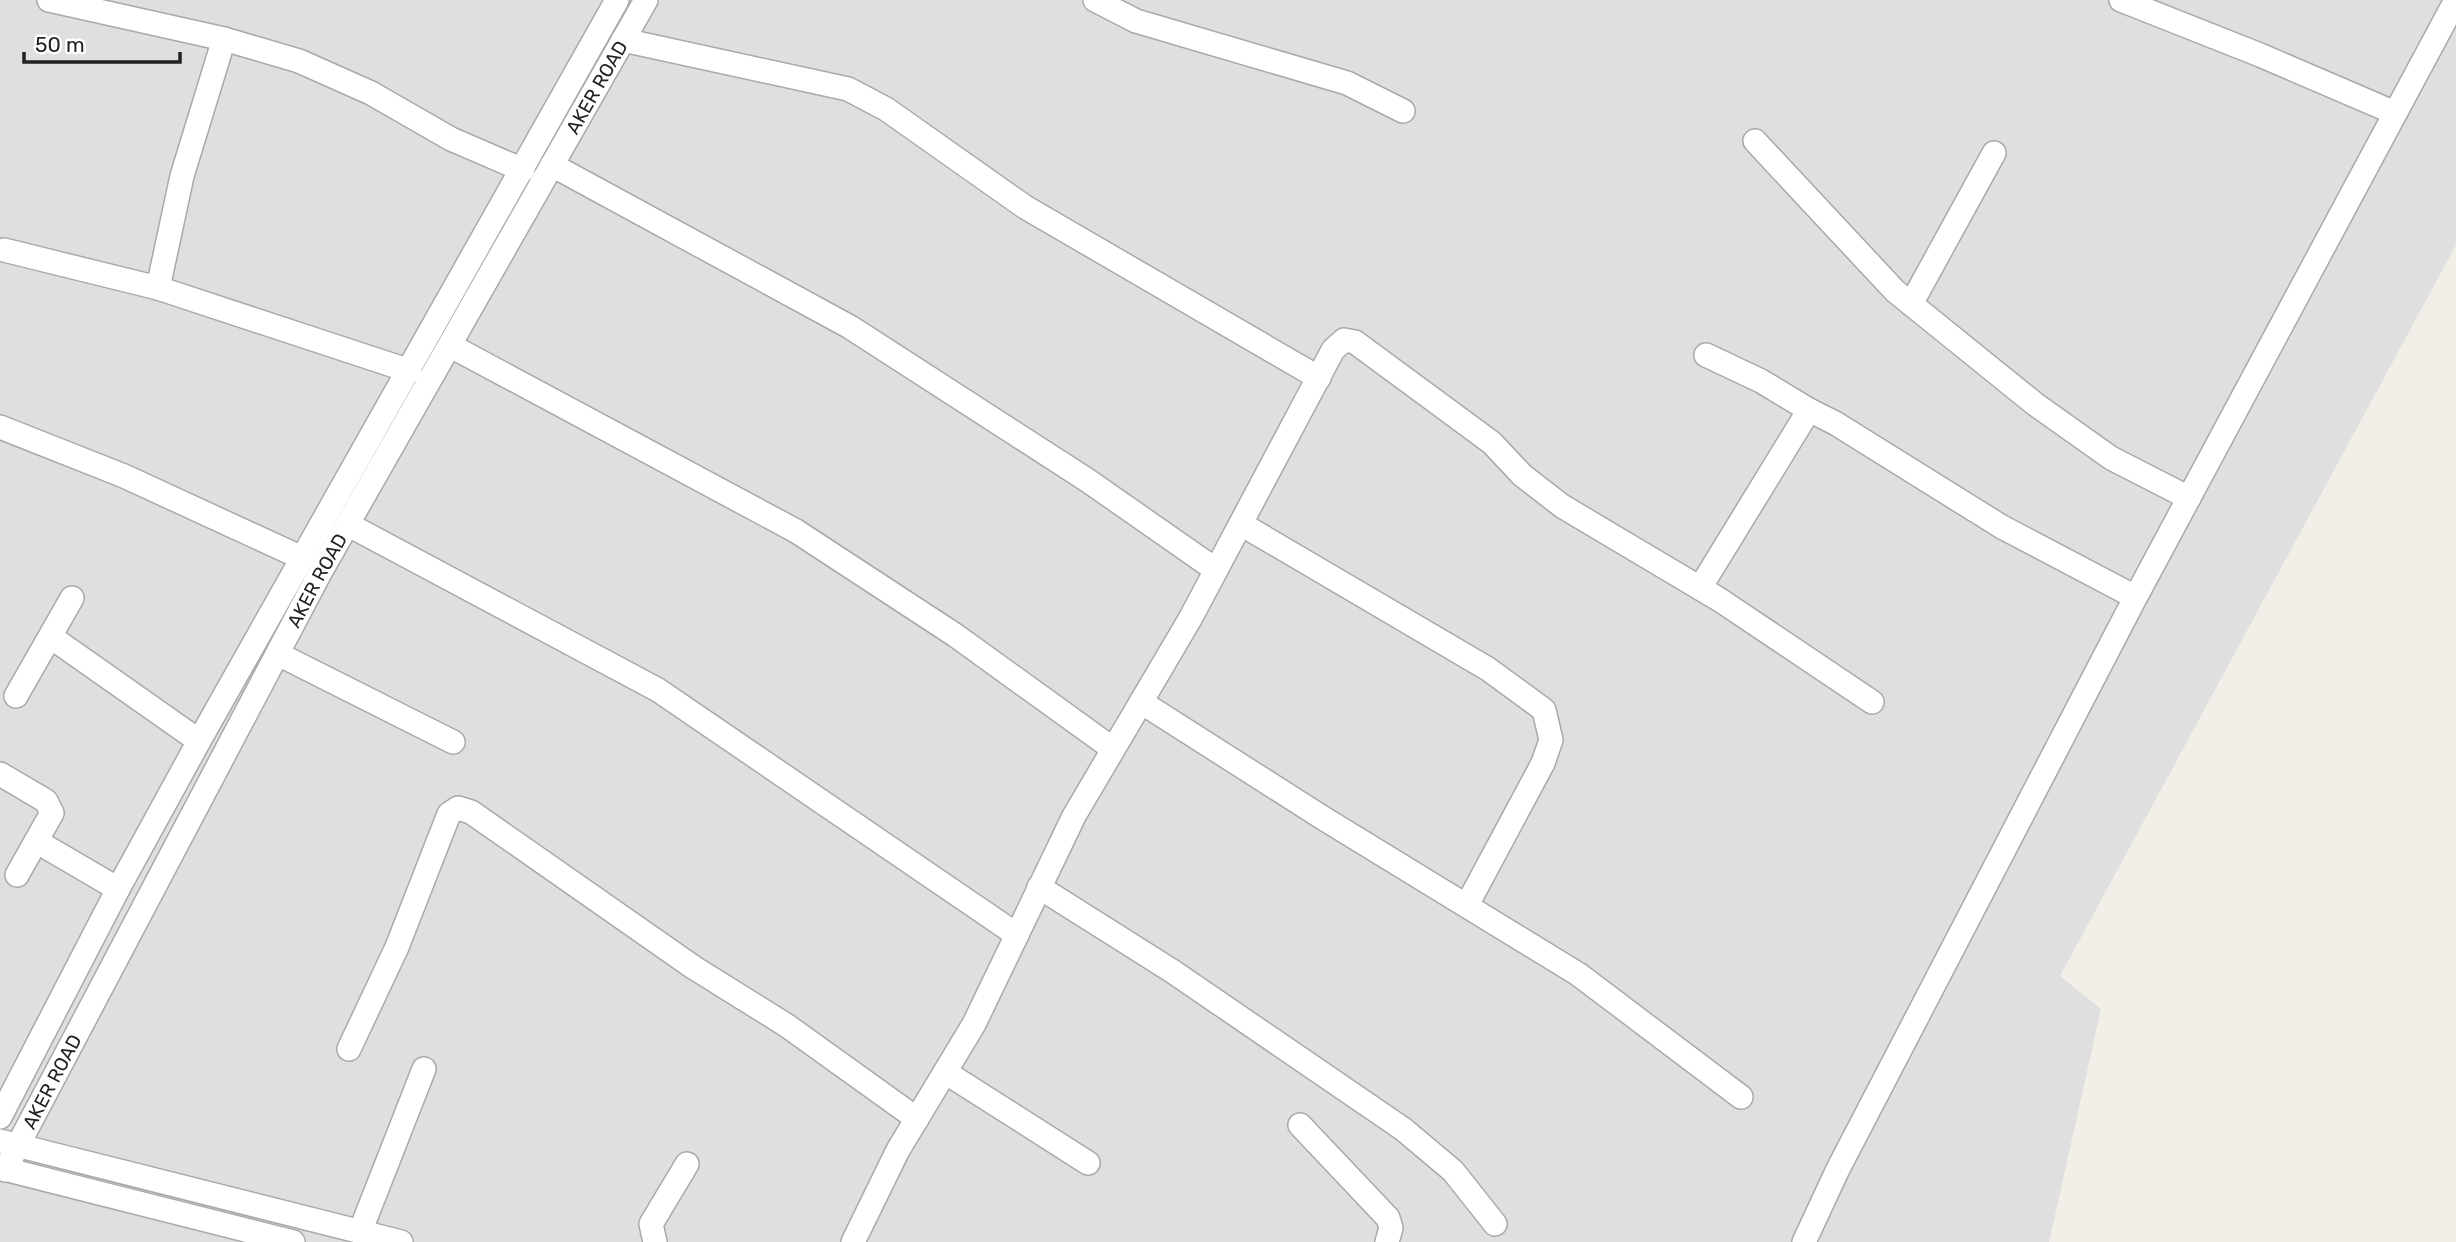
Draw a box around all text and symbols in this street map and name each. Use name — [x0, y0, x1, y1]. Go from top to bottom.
scale bar — [24, 21, 180, 65]
text: 50 m — [35, 32, 85, 57]
street label: AKER ROAD — [561, 37, 632, 138]
street label: AKER ROAD — [282, 529, 352, 632]
street label: AKER ROAD — [18, 1031, 86, 1133]

